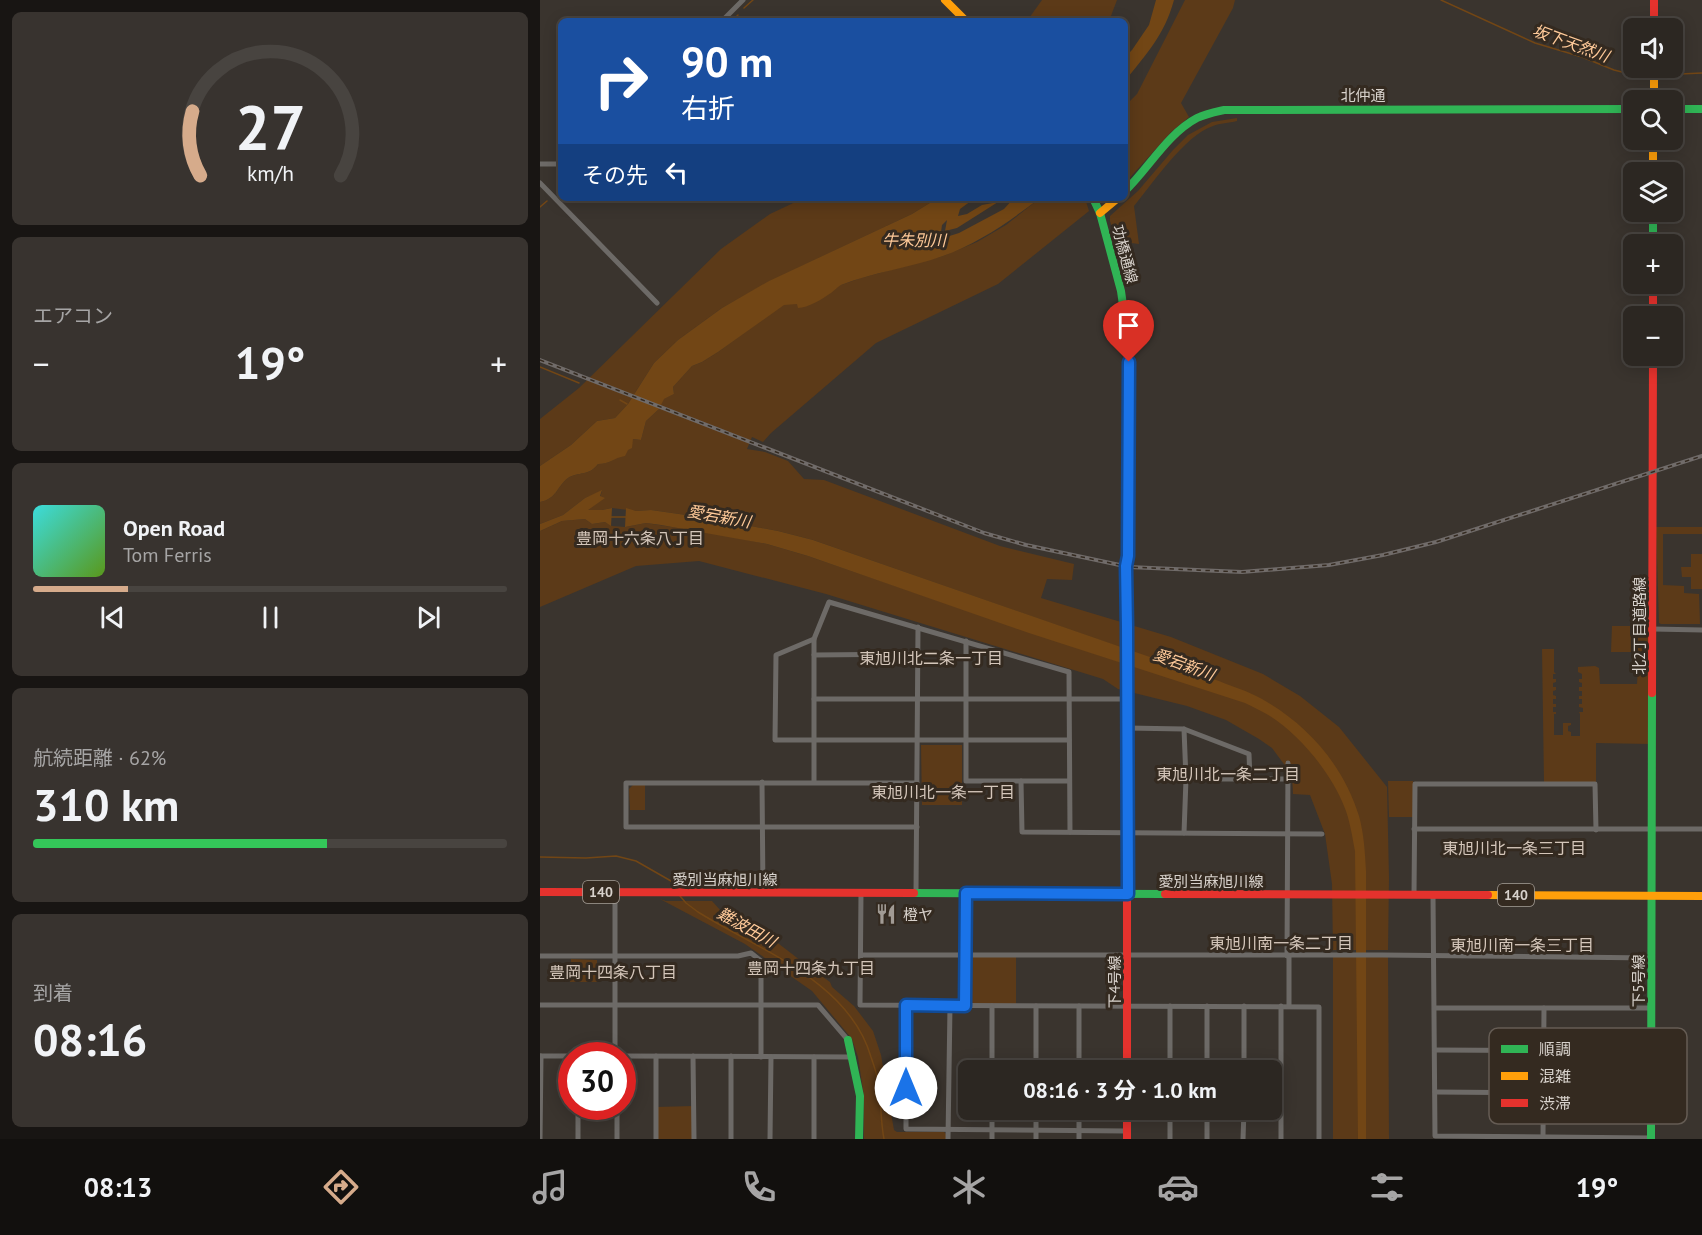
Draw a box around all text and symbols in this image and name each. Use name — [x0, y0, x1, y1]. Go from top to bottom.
map controls — [1623, 18, 1683, 366]
button: sound — [1623, 18, 1683, 78]
water label: 坂下天然川 — [1530, 20, 1614, 67]
text: 90 m — [681, 34, 773, 89]
icon: right — [582, 42, 660, 120]
text: 27 — [235, 86, 305, 167]
street label: 北仲通 — [1340, 86, 1386, 105]
button: search — [1623, 90, 1683, 150]
text: 右折 — [681, 91, 735, 125]
icon: left — [660, 156, 693, 189]
text: km/h — [246, 159, 293, 187]
text: その先 — [582, 161, 648, 189]
button: layers — [1623, 162, 1683, 222]
street label: 功橋通線 — [1108, 223, 1142, 285]
water label: 牛朱別川 — [882, 230, 948, 250]
button: + — [1623, 234, 1683, 294]
pin — [1103, 300, 1154, 362]
text: エアコン — [33, 303, 113, 329]
button: − — [1623, 306, 1683, 366]
icon: arrive — [1112, 309, 1145, 342]
text: 19° — [235, 333, 305, 391]
text: − — [33, 342, 50, 385]
text: + — [490, 342, 507, 385]
water label: 愛宕新川 — [686, 501, 754, 532]
text: Open Road — [123, 514, 225, 542]
district label: 豊岡十六条八丁目 — [576, 528, 704, 548]
text: Tom Ferris — [123, 542, 212, 568]
street label: 北2丁目道路線 — [1630, 577, 1649, 675]
icon: previous — [96, 601, 129, 634]
icon: pause — [254, 601, 287, 634]
icon: next — [412, 601, 445, 634]
water label: 愛宕新川 — [1151, 644, 1219, 685]
district label: 東旭川北二条一丁目 — [859, 648, 1003, 668]
text: 航続距離 · 62% — [33, 745, 166, 771]
district label: 東旭川北一条二丁目 — [1156, 764, 1300, 784]
text: 310 km — [33, 775, 179, 833]
district label: 東旭川北一条一丁目 — [871, 782, 1015, 802]
district label: 東旭川北一条三丁目 — [1442, 838, 1586, 858]
street label: 愛別当麻旭川線 — [672, 870, 778, 889]
street label: 愛別当麻旭川線 — [1158, 872, 1264, 891]
road number: 140 — [583, 881, 619, 903]
road number: 140 — [1498, 884, 1534, 906]
restaurant icon: 橙ヤ — [874, 902, 898, 926]
water label: 難波田川 — [714, 903, 782, 952]
place label: 橙ヤ — [903, 905, 933, 924]
district label: 東旭川南一条二丁目 — [1209, 933, 1353, 953]
district label: 東旭川南一条三丁目 — [1450, 935, 1594, 955]
street label: 下5号線 — [1629, 954, 1648, 1008]
street label: 下4号線 — [1105, 955, 1124, 1009]
district label: 豊岡十四条九丁目 — [747, 958, 875, 978]
district label: 豊岡十四条八丁目 — [549, 962, 677, 982]
text: 到着 — [33, 980, 73, 1006]
text: 08:16 — [33, 1010, 147, 1068]
legend — [1489, 1028, 1687, 1124]
text: 順調 — [1539, 1039, 1571, 1059]
speed limit sign: 30 — [558, 1042, 636, 1120]
position arrow — [874, 1056, 938, 1120]
text: 混雑 — [1539, 1066, 1571, 1086]
text: 08:16 · 3 分 · 1.0 km — [1023, 1076, 1217, 1104]
text: 渋滞 — [1539, 1093, 1571, 1113]
icon: directions — [320, 1166, 362, 1208]
icon: music — [529, 1166, 571, 1208]
icon: phone — [738, 1166, 780, 1208]
icon: climate — [948, 1166, 990, 1208]
icon: car — [1157, 1166, 1199, 1208]
icon: filters — [1366, 1166, 1408, 1208]
text: 08:13 — [84, 1170, 152, 1204]
text: 19° — [1576, 1170, 1618, 1204]

